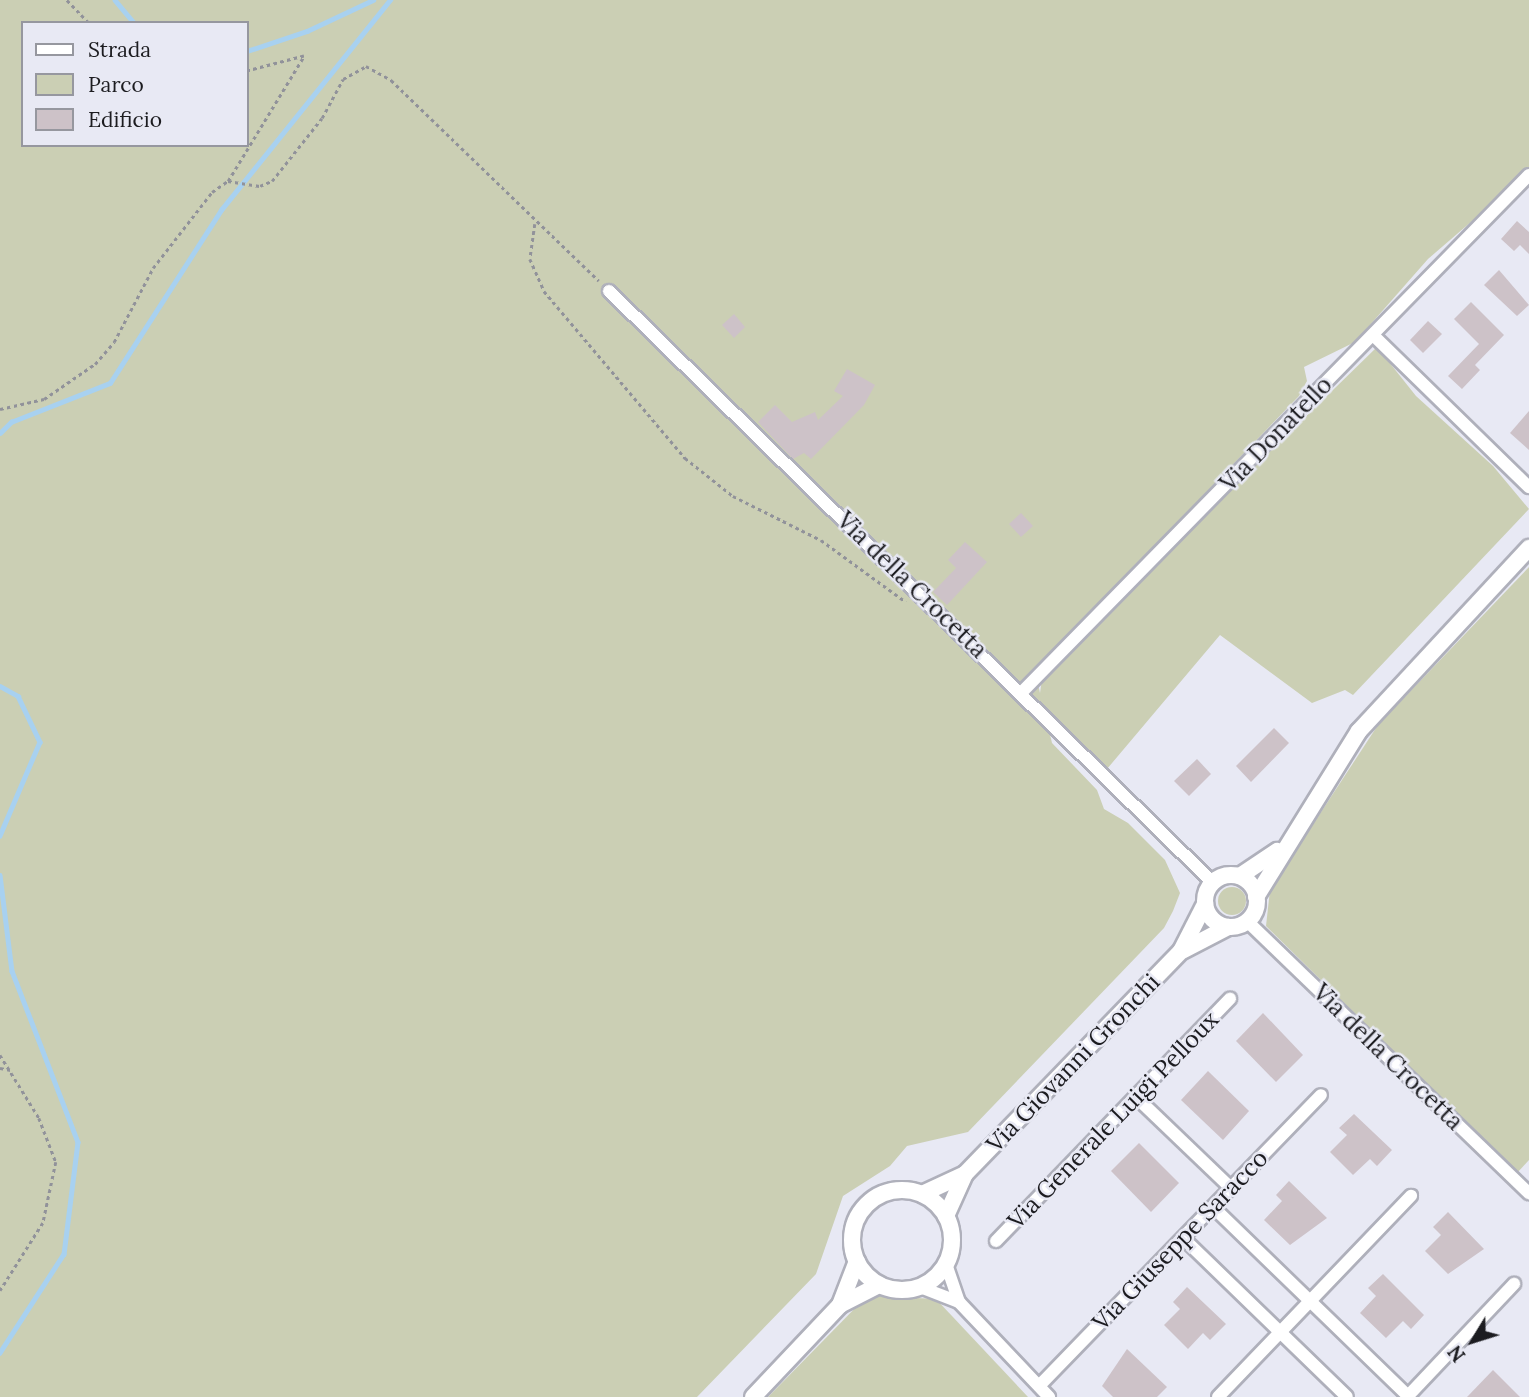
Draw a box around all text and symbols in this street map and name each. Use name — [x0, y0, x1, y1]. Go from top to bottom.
legend — [21, 21, 248, 147]
text: Strada — [88, 36, 151, 63]
text: Parco — [88, 71, 144, 98]
text: Edificio — [88, 106, 162, 133]
street label: Via Donatello — [1214, 370, 1338, 498]
street label: Via della Crocetta — [831, 506, 993, 664]
street label: Via Giovanni Gronchi — [980, 968, 1166, 1158]
street label: Via della Crocetta — [1307, 978, 1469, 1136]
street label: Via Generale Luigi Pelloux — [1001, 1005, 1225, 1235]
street label: Via Giuseppe Saracco — [1086, 1144, 1274, 1336]
north arrow — [1438, 1306, 1508, 1376]
text: N — [1442, 1341, 1470, 1367]

